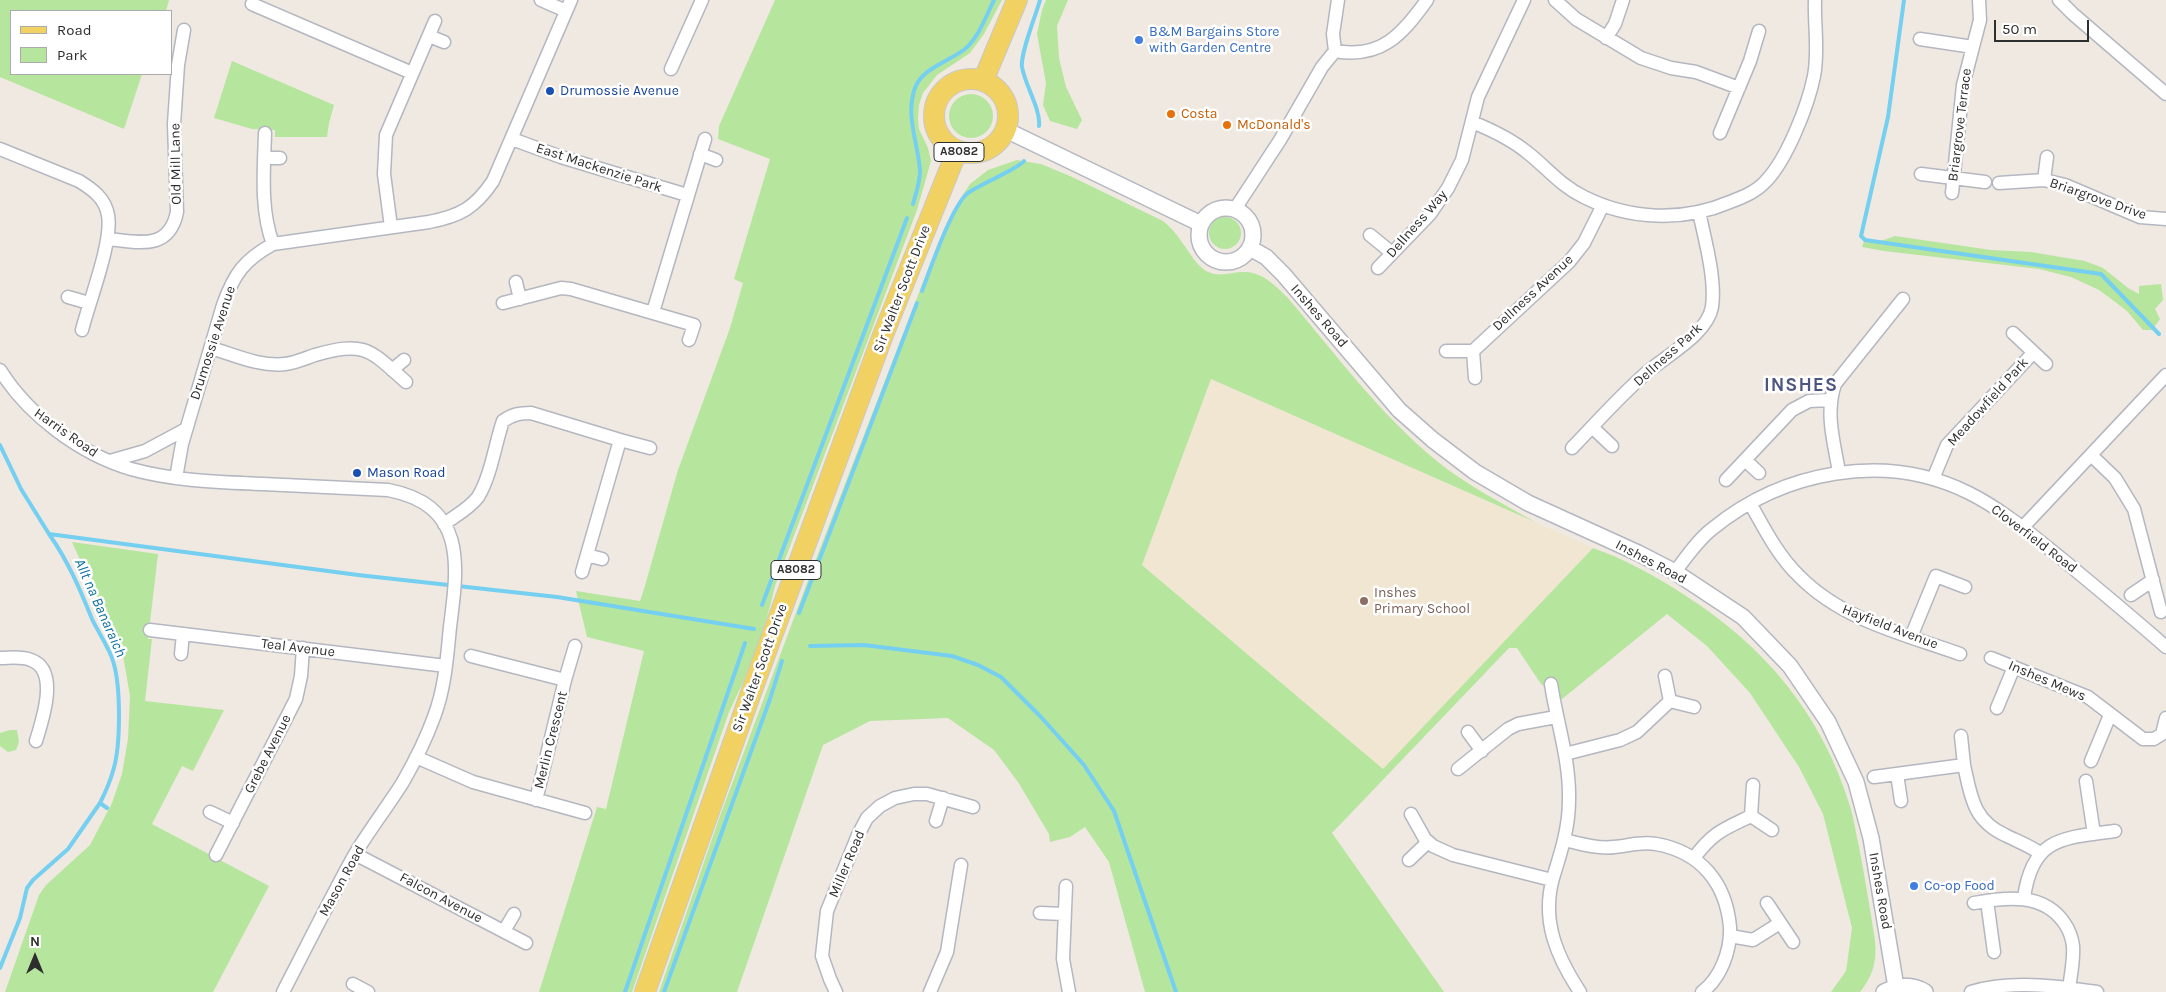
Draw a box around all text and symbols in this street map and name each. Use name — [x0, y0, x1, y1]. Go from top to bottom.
legend — [10, 10, 172, 75]
scale bar — [1996, 10, 2091, 42]
text: 50 m — [2002, 20, 2037, 38]
text: Road — [57, 21, 92, 39]
place label: B&M Bargains Store with Garden Centre — [1149, 24, 1279, 56]
marker: B&M Bargains Store with Garden Centre — [1133, 34, 1145, 46]
text: Park — [57, 46, 87, 64]
street label: Briargrove Terrace — [1945, 67, 1975, 183]
place label: Drumossie Avenue — [560, 83, 679, 99]
marker: Drumossie Avenue — [544, 85, 556, 97]
place label: Costa — [1181, 106, 1218, 122]
marker: Costa — [1165, 108, 1177, 120]
place label: McDonald's — [1237, 117, 1311, 133]
marker: McDonald's — [1221, 119, 1233, 131]
street label: Old Mill Lane — [167, 123, 185, 205]
street label: East Mackenzie Park — [534, 140, 664, 196]
road number: A8082 — [934, 142, 984, 162]
street label: Briargrove Drive — [2047, 175, 2149, 223]
street label: Dellness Way — [1383, 187, 1451, 261]
street label: Sir Walter Scott Drive — [870, 223, 934, 355]
street label: Dellness Avenue — [1489, 251, 1577, 335]
street label: Inshes Road — [1287, 281, 1351, 351]
street label: Drumossie Avenue — [187, 284, 239, 402]
street label: Dellness Park — [1630, 320, 1706, 390]
street label: Meadowfield Park — [1944, 354, 2032, 450]
district label: INSHES — [1763, 375, 1839, 397]
street label: Harris Road — [31, 405, 101, 461]
place label: Mason Road — [367, 465, 446, 481]
marker: Mason Road — [351, 467, 363, 479]
street label: Cloverfield Road — [1988, 501, 2080, 577]
street label: Inshes Road — [1613, 536, 1689, 588]
water label: Allt na Banaraich — [70, 556, 130, 660]
road number: A8082 — [771, 560, 821, 580]
place label: Inshes Primary School — [1374, 585, 1470, 618]
marker: Inshes Primary School — [1358, 595, 1370, 607]
street label: Sir Walter Scott Drive — [729, 601, 791, 735]
street label: Hayfield Avenue — [1840, 601, 1940, 653]
street label: Teal Avenue — [260, 635, 336, 661]
street label: Inshes Mews — [2006, 657, 2088, 705]
street label: Merlin Crescent — [531, 689, 571, 791]
street label: Grebe Avenue — [241, 712, 295, 796]
street label: Miller Road — [825, 828, 869, 900]
street label: Mason Road — [316, 843, 368, 919]
street label: Inshes Road — [1865, 851, 1895, 931]
street label: Falcon Avenue — [397, 869, 485, 927]
place label: Co-op Food — [1924, 878, 1995, 894]
marker: Co-op Food — [1908, 880, 1920, 892]
north arrow — [10, 932, 60, 982]
text: N — [30, 933, 40, 950]

